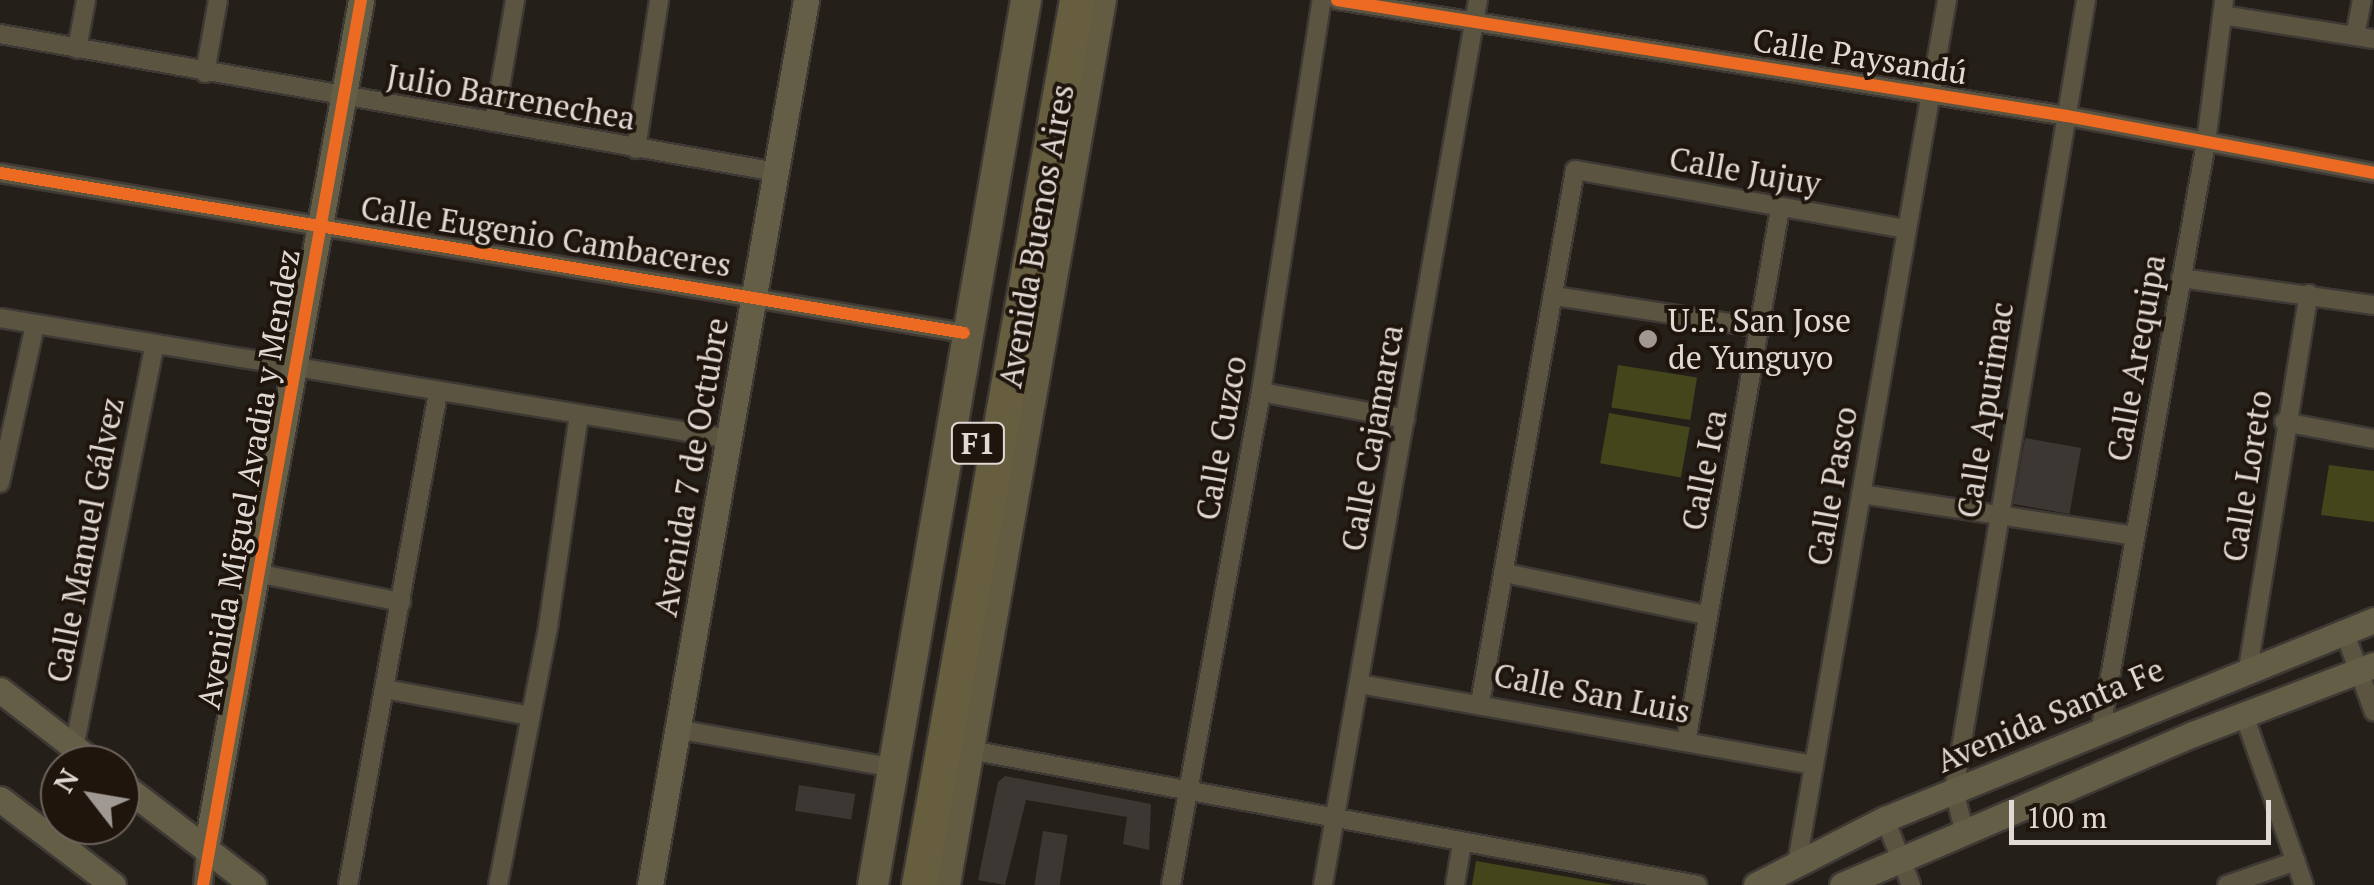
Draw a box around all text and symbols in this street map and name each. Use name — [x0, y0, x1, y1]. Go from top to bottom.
street label: Calle Paysandú — [1750, 20, 1970, 92]
street label: Julio Barrenechea — [384, 56, 638, 138]
street label: Avenida Buenos Aires — [990, 81, 1082, 391]
street label: Calle Jujuy — [1666, 139, 1824, 203]
street label: Calle Eugenio Cambaceres — [358, 188, 734, 284]
street label: Avenida Miguel Avadia y Mendez — [189, 246, 307, 712]
street label: Calle Arequipa — [2099, 251, 2173, 465]
street label: Calle Apurimac — [1949, 299, 2021, 521]
place label: U.E. San Jose de Yunguyo — [1668, 302, 1852, 377]
street label: Avenida 7 de Octubre — [646, 315, 736, 619]
street label: Calle Cajamarca — [1333, 322, 1411, 554]
marker: U.E. San Jose de Yunguyo — [1637, 328, 1659, 350]
street label: Calle Cuzco — [1188, 353, 1254, 523]
street label: Calle Loreto — [2214, 388, 2280, 564]
street label: Calle Manuel Gálvez — [39, 394, 131, 686]
street label: Calle Pasco — [1799, 403, 1865, 569]
street label: Calle Ica — [1673, 406, 1735, 534]
road number: F1 — [950, 418, 1006, 468]
street label: Avenida Santa Fe — [1931, 650, 2169, 780]
street label: Calle San Luis — [1490, 655, 1694, 731]
north arrow — [40, 745, 140, 845]
text: N — [44, 762, 87, 799]
scale bar — [2014, 780, 2276, 842]
text: 100 m — [2026, 797, 2107, 837]

